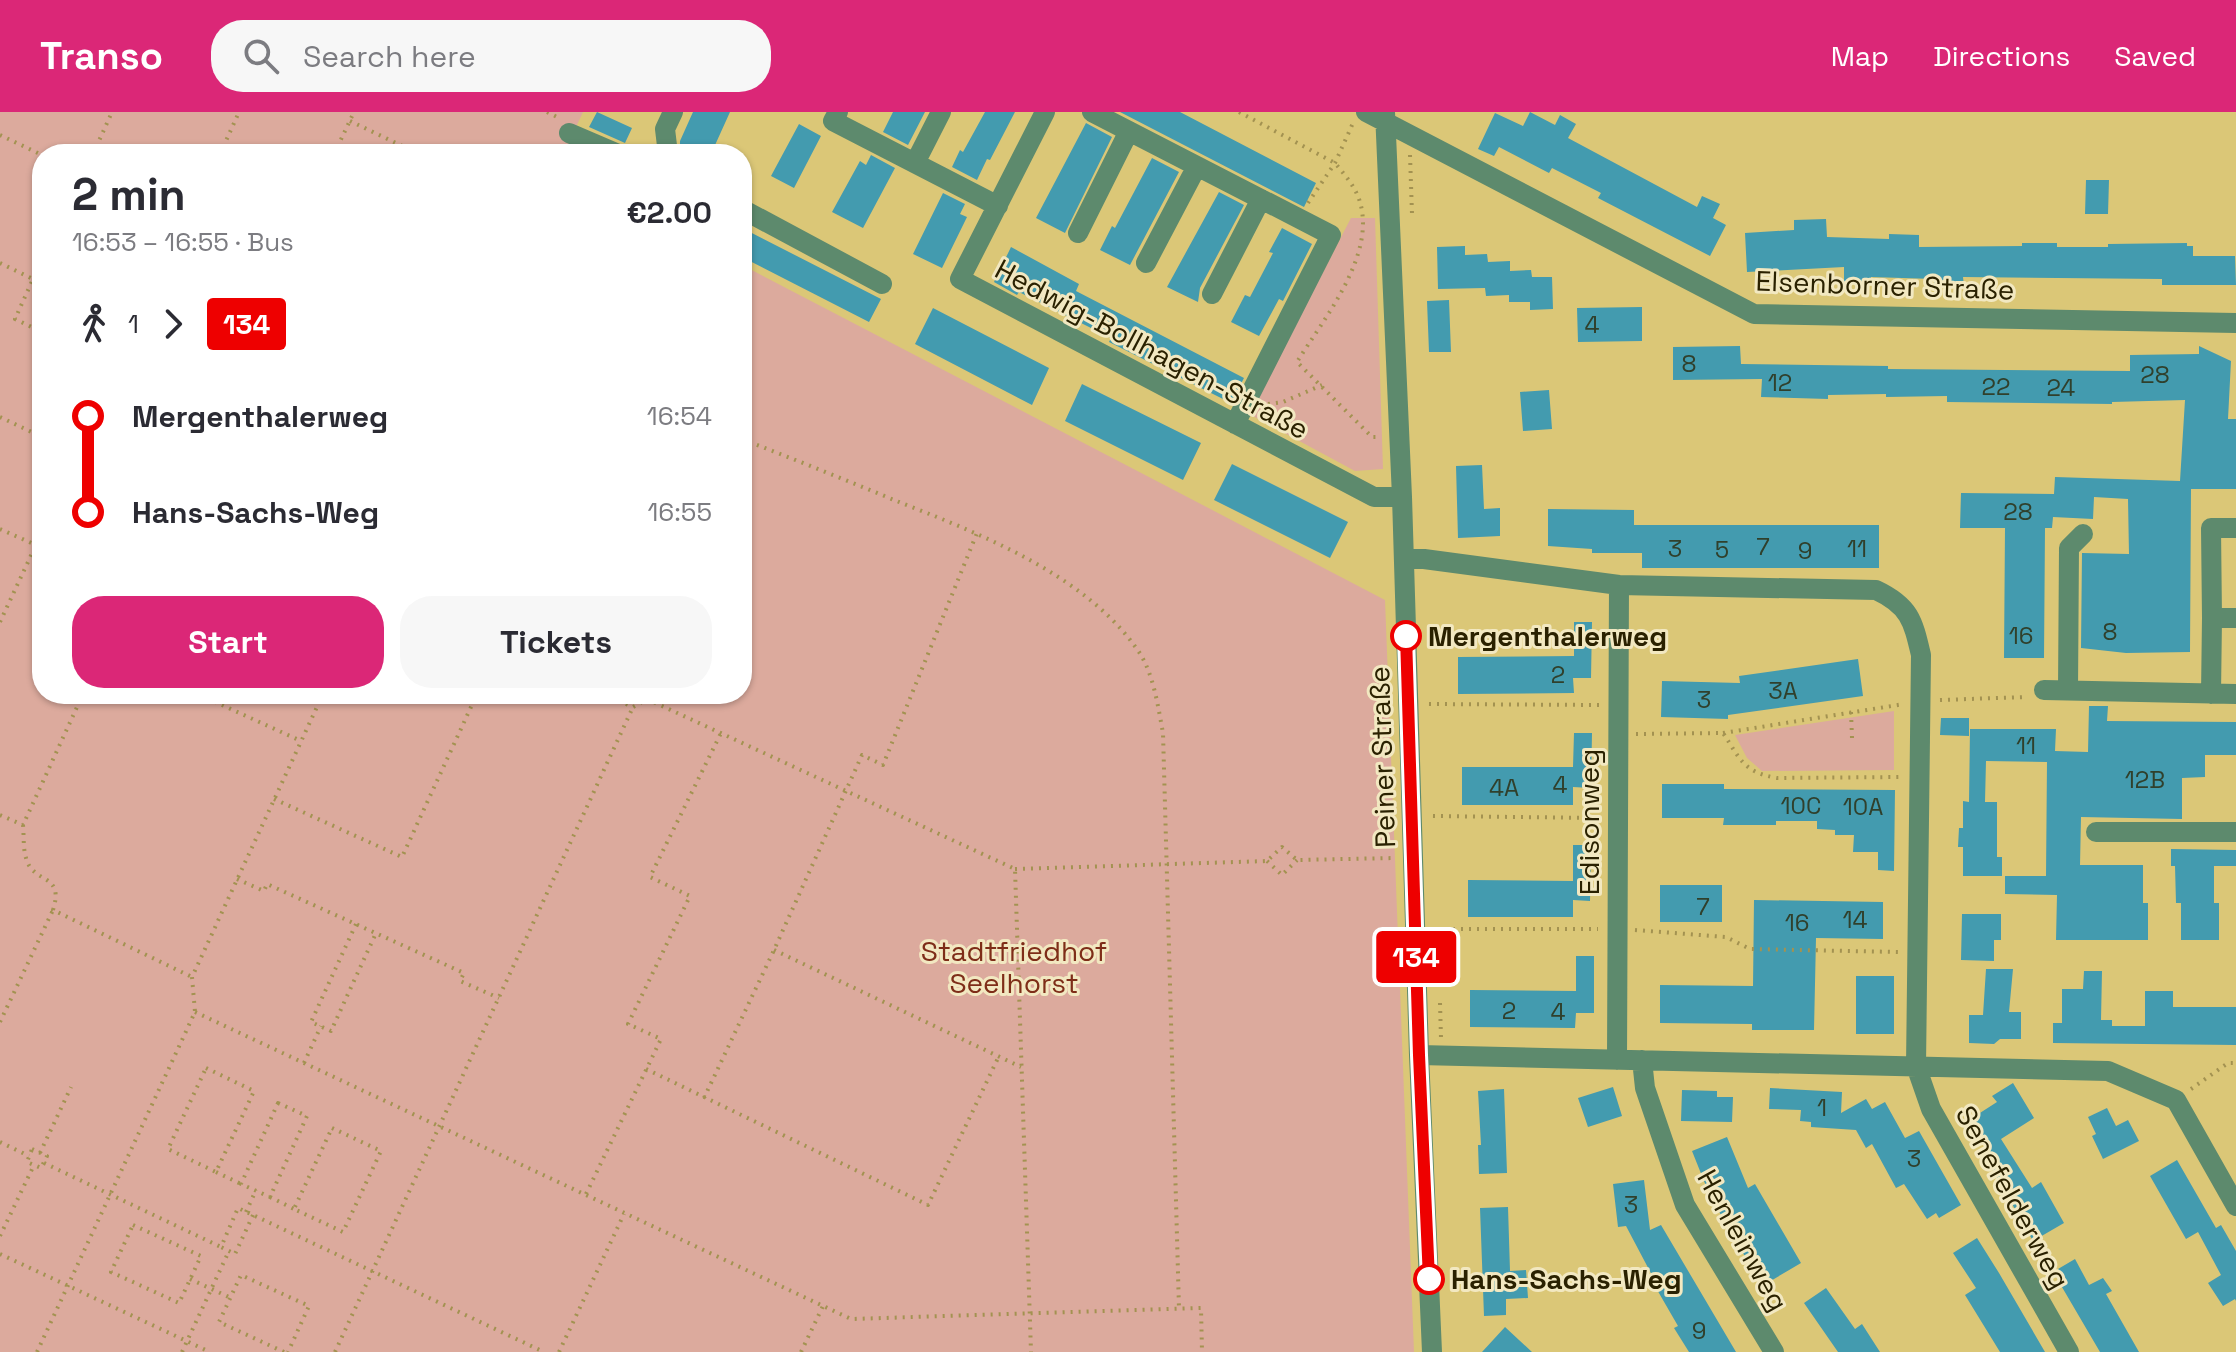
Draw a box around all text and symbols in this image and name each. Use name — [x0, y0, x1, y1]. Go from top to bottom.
search box — [211, 20, 771, 92]
text: Transo — [40, 32, 163, 80]
icon: search — [239, 34, 283, 78]
text: Search here — [303, 37, 476, 76]
text: Map — [1831, 38, 1889, 74]
text: Directions — [1933, 38, 2070, 74]
text: Saved — [2114, 38, 2196, 74]
text: 2 min — [72, 167, 186, 223]
text: €2.00 — [626, 193, 712, 232]
text: 16:53 – 16:55 · Bus — [72, 225, 294, 259]
street label: Hedwig-Bollhagen-Straße — [989, 251, 1315, 447]
street label: Elsenborner Straße — [1755, 262, 2015, 308]
icon: walk — [72, 302, 116, 346]
icon: forward — [151, 302, 195, 346]
text: 134 — [223, 306, 270, 342]
text: 1 — [128, 307, 139, 341]
house number: 4 — [1585, 309, 1600, 340]
house number: 8 — [1682, 348, 1696, 379]
house number: 28 — [2140, 359, 2170, 390]
house number: 12 — [1768, 367, 1792, 398]
house number: 22 — [1982, 371, 2010, 402]
house number: 24 — [2047, 372, 2075, 403]
text: Mergenthalerweg — [132, 397, 388, 436]
text: 16:54 — [647, 399, 712, 433]
text: Hans-Sachs-Weg — [132, 493, 379, 532]
text: 16:55 — [647, 495, 712, 529]
house number: 28 — [2003, 496, 2033, 527]
house number: 7 — [1756, 531, 1770, 562]
house number: 3 — [1668, 533, 1682, 564]
house number: 11 — [1847, 533, 1867, 564]
house number: 5 — [1715, 534, 1729, 565]
house number: 9 — [1798, 535, 1812, 566]
button: Start — [72, 596, 384, 688]
button: Tickets — [400, 596, 712, 688]
house number: 8 — [2103, 616, 2117, 647]
place label: Mergenthalerweg — [1428, 618, 1667, 654]
house number: 16 — [2009, 620, 2033, 651]
marker: Mergenthalerweg — [1391, 621, 1421, 651]
house number: 2 — [1551, 659, 1565, 690]
street label: Peiner Straße — [1361, 666, 1403, 848]
house number: 3A — [1768, 675, 1798, 706]
house number: 3 — [1697, 684, 1711, 715]
house number: 11 — [2016, 730, 2036, 761]
street label: Edisonweg — [1571, 749, 1607, 895]
house number: 12B — [2125, 764, 2165, 795]
house number: 4 — [1553, 769, 1568, 800]
house number: 4A — [1489, 772, 1519, 803]
house number: 10C — [1781, 790, 1821, 821]
house number: 10A — [1843, 791, 1883, 822]
house number: 7 — [1696, 891, 1710, 922]
house number: 14 — [1842, 904, 1868, 935]
house number: 16 — [1785, 907, 1809, 938]
line badge: 134 — [1370, 931, 1462, 983]
park label: Stadtfriedhof Seelhorst — [921, 933, 1107, 1001]
text: 134 — [1392, 939, 1440, 975]
house number: 2 — [1502, 995, 1516, 1026]
house number: 4 — [1551, 996, 1566, 1027]
house number: 1 — [1817, 1092, 1827, 1123]
street label: Senefelderweg — [1948, 1099, 2078, 1295]
house number: 3 — [1907, 1143, 1921, 1174]
street label: Henleinweg — [1689, 1163, 1797, 1317]
house number: 3 — [1624, 1189, 1638, 1220]
place label: Hans-Sachs-Weg — [1451, 1261, 1682, 1297]
marker: Hans-Sachs-Weg — [1414, 1264, 1444, 1294]
house number: 9 — [1692, 1315, 1706, 1346]

